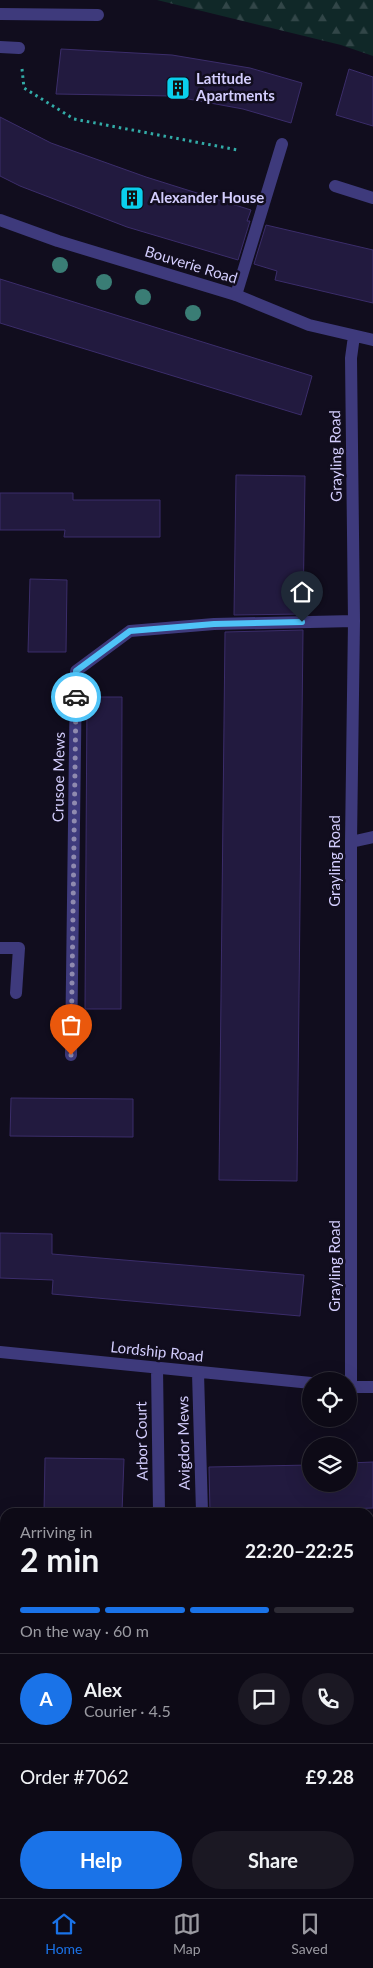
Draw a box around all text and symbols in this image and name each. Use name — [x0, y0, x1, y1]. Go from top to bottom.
place label: Latitude Apartments — [195, 69, 275, 104]
building icon: Latitude Apartments — [165, 75, 191, 101]
building icon: Alexander House — [119, 185, 145, 211]
place label: Alexander House — [149, 188, 264, 206]
street label: Bouverie Road — [143, 241, 240, 287]
street label: Grayling Road — [325, 410, 345, 502]
pin — [281, 571, 323, 622]
icon: home — [288, 578, 316, 606]
courier — [51, 672, 101, 722]
icon: car — [62, 683, 90, 711]
street label: Crusoe Mews — [48, 732, 68, 822]
street label: Grayling Road — [325, 815, 343, 907]
pin — [50, 1004, 92, 1055]
icon: bag — [57, 1011, 85, 1039]
street label: Grayling Road — [325, 1220, 343, 1312]
street label: Lordship Road — [110, 1337, 204, 1365]
map controls — [302, 1372, 357, 1492]
button: locate — [302, 1372, 357, 1427]
street label: Avigdor Mews — [173, 1396, 193, 1490]
street label: Arbor Court — [131, 1401, 151, 1481]
button: layers — [302, 1437, 357, 1492]
text: Arriving in — [20, 1522, 93, 1541]
text: 22:20–22:25 — [245, 1539, 354, 1562]
text: 2 min — [20, 1540, 99, 1579]
text: On the way · 60 m — [20, 1621, 149, 1640]
button: chat — [238, 1673, 290, 1725]
button: phone — [302, 1673, 354, 1725]
text: Alex — [84, 1678, 122, 1701]
text: A — [39, 1687, 53, 1710]
text: Courier · 4.5 — [84, 1701, 171, 1720]
text: Order #7062 — [20, 1765, 129, 1788]
text: £9.28 — [305, 1765, 354, 1788]
button: Help — [20, 1831, 182, 1889]
button: Share — [192, 1831, 354, 1889]
tab: Home — [45, 1910, 83, 1957]
tab: Map — [173, 1910, 201, 1957]
tab: Saved — [291, 1910, 328, 1957]

